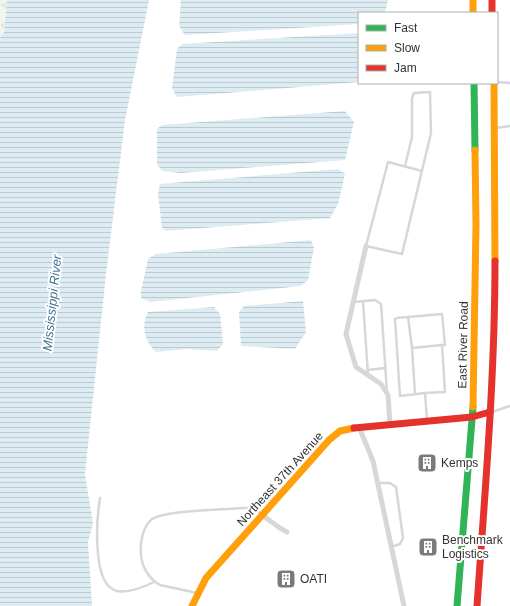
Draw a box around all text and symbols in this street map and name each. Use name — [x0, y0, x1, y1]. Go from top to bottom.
legend — [358, 12, 498, 84]
text: Fast — [394, 21, 418, 35]
text: Slow — [394, 41, 420, 55]
text: Jam — [394, 61, 417, 75]
water label: Mississippi River — [39, 253, 65, 352]
street label: East River Road — [455, 301, 471, 389]
street label: Northeast 37th Avenue — [234, 429, 326, 529]
building icon: Kemps — [416, 452, 438, 474]
place label: Kemps — [441, 456, 478, 470]
place label: Benchmark Logistics — [442, 533, 504, 561]
building icon: Benchmark Logistics — [417, 536, 439, 558]
building icon: OATI — [275, 568, 297, 590]
place label: OATI — [300, 572, 327, 586]

